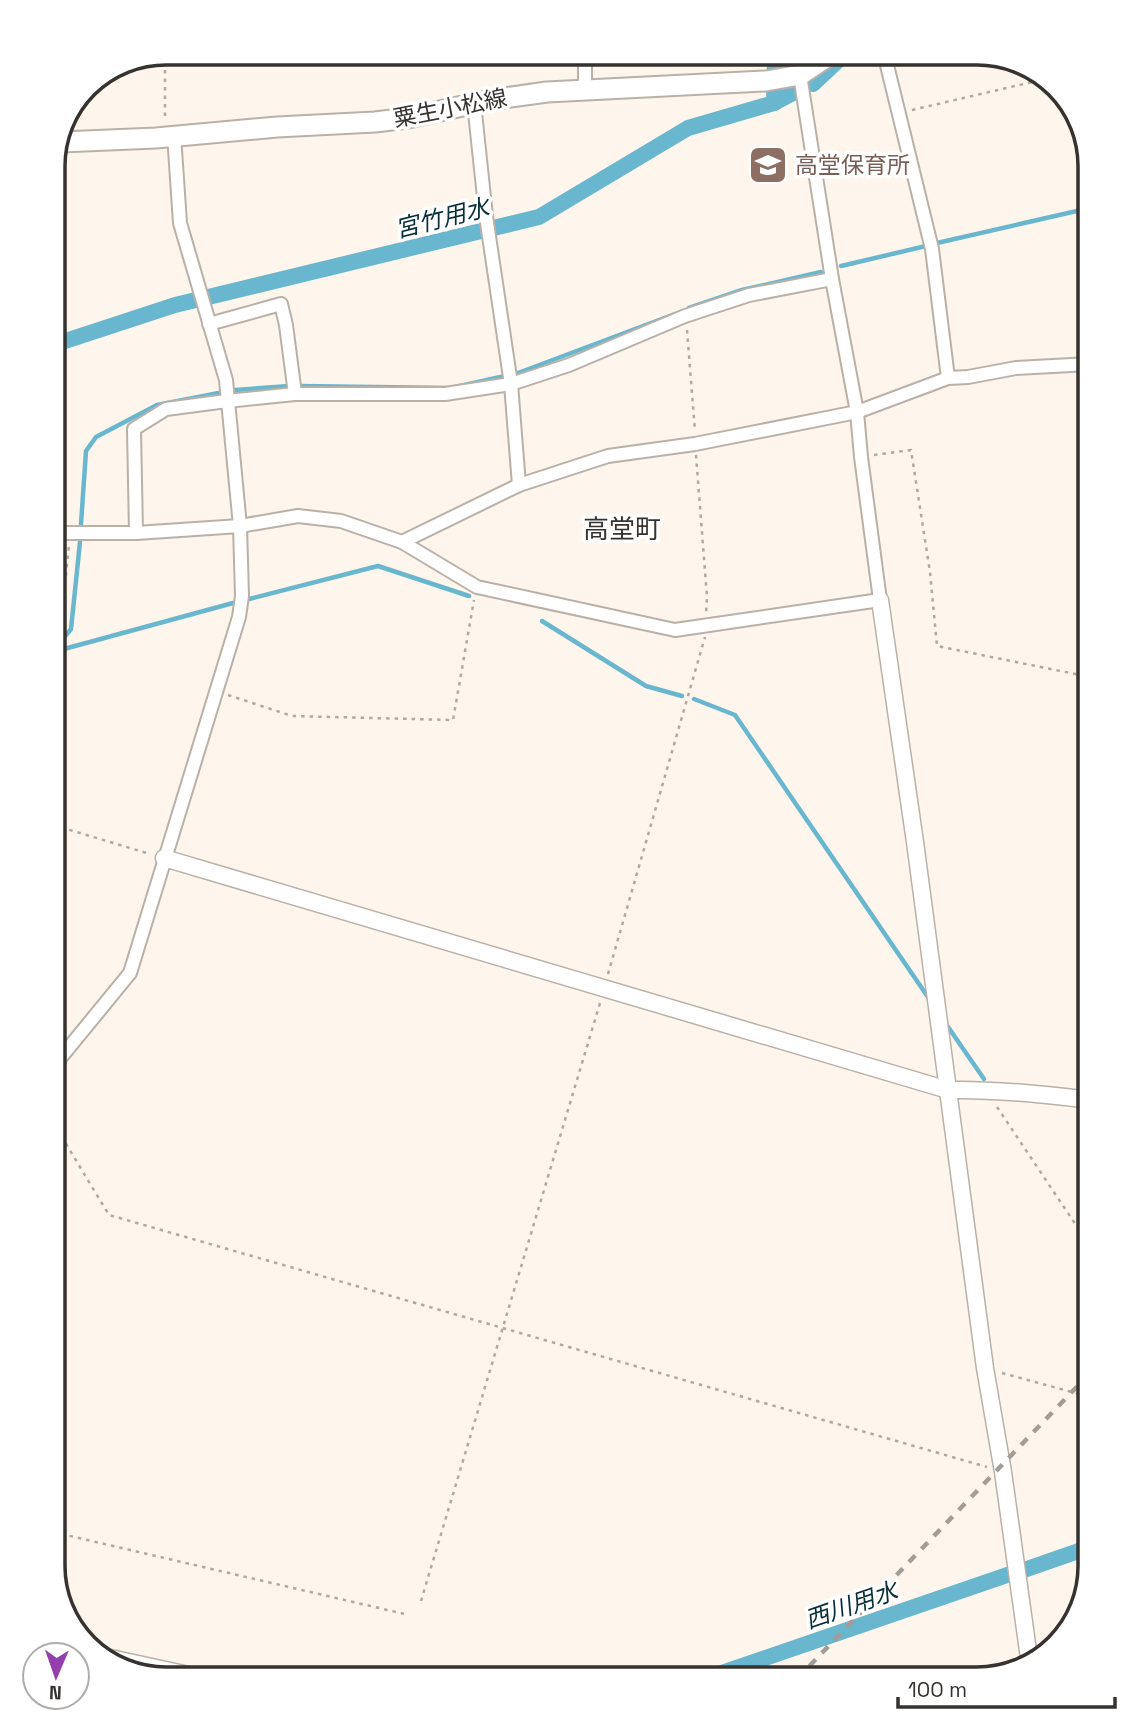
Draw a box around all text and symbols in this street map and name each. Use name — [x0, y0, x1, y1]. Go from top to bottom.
street label: 粟生小松線 — [391, 82, 509, 134]
school or university icon: 高堂保育所 — [747, 144, 789, 186]
place label: 高堂保育所 — [795, 150, 910, 180]
water label: 宮竹用水 — [392, 191, 495, 245]
district label: 高堂町 — [583, 512, 661, 546]
water label: 西川用水 — [801, 1574, 904, 1635]
north arrow — [21, 1641, 91, 1711]
scale bar — [898, 1666, 1115, 1710]
text: 100 m — [908, 1676, 967, 1703]
text: N — [49, 1680, 62, 1705]

